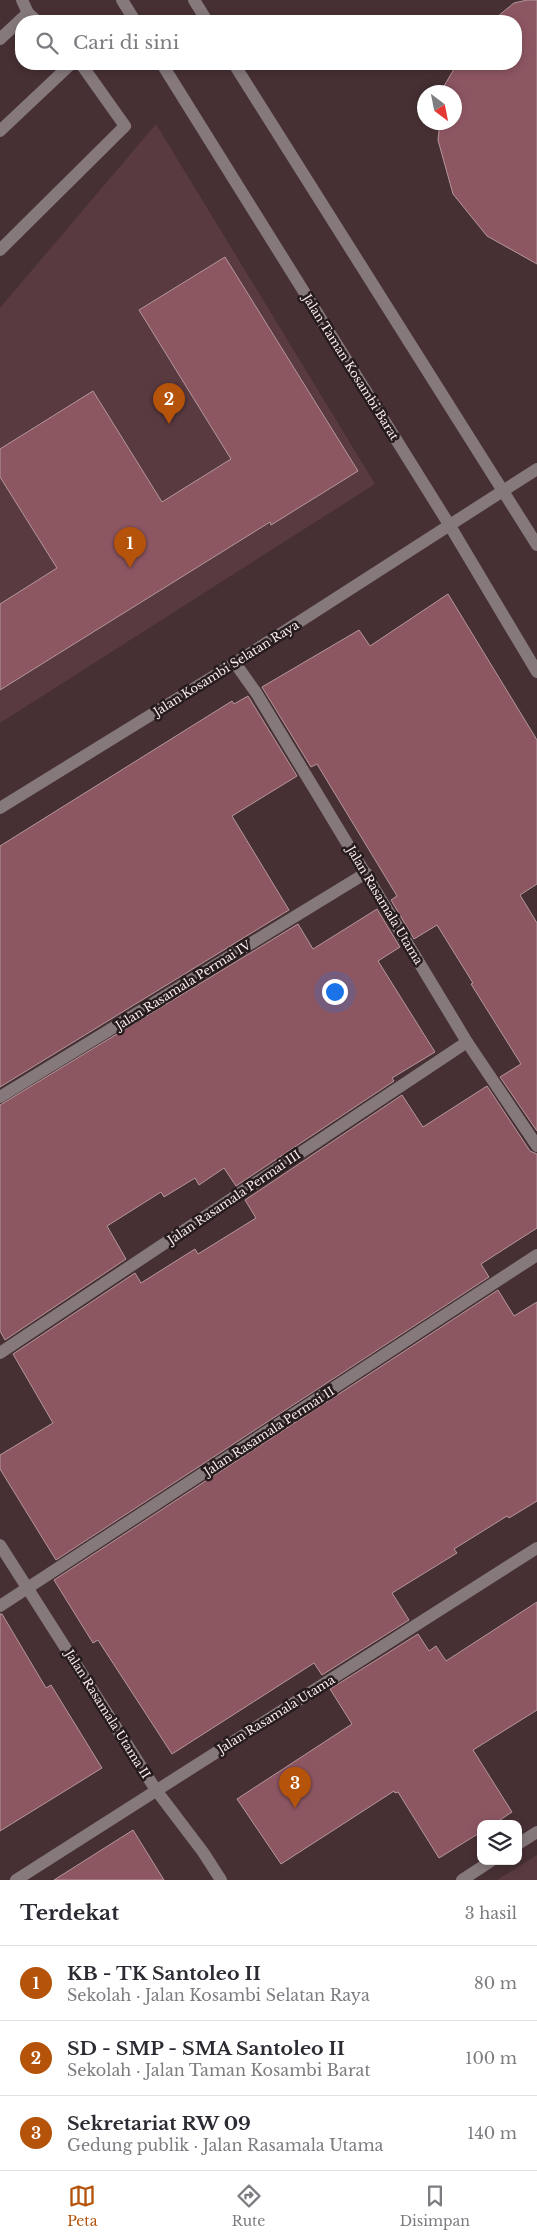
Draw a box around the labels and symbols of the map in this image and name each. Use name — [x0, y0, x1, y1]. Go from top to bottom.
north arrow — [417, 85, 462, 130]
street label: Jalan Taman Kosambi Barat — [299, 290, 402, 443]
pin: 2 — [153, 383, 185, 424]
pin: 1 — [114, 527, 146, 568]
street label: Jalan Kosambi Selatan Raya — [149, 617, 302, 720]
street label: Jalan Rasamala Utama — [343, 841, 427, 967]
street label: Jalan Rasamala Permai IV — [111, 937, 254, 1034]
your location — [322, 979, 348, 1005]
street label: Jalan Rasamala Permai III — [163, 1147, 303, 1248]
street label: Jalan Rasamala Permai II — [199, 1383, 337, 1480]
street label: Jalan Rasamala Utama II — [61, 1645, 154, 1781]
street label: Jalan Rasamala Utama — [213, 1672, 338, 1757]
pin: 3 — [279, 1767, 311, 1808]

